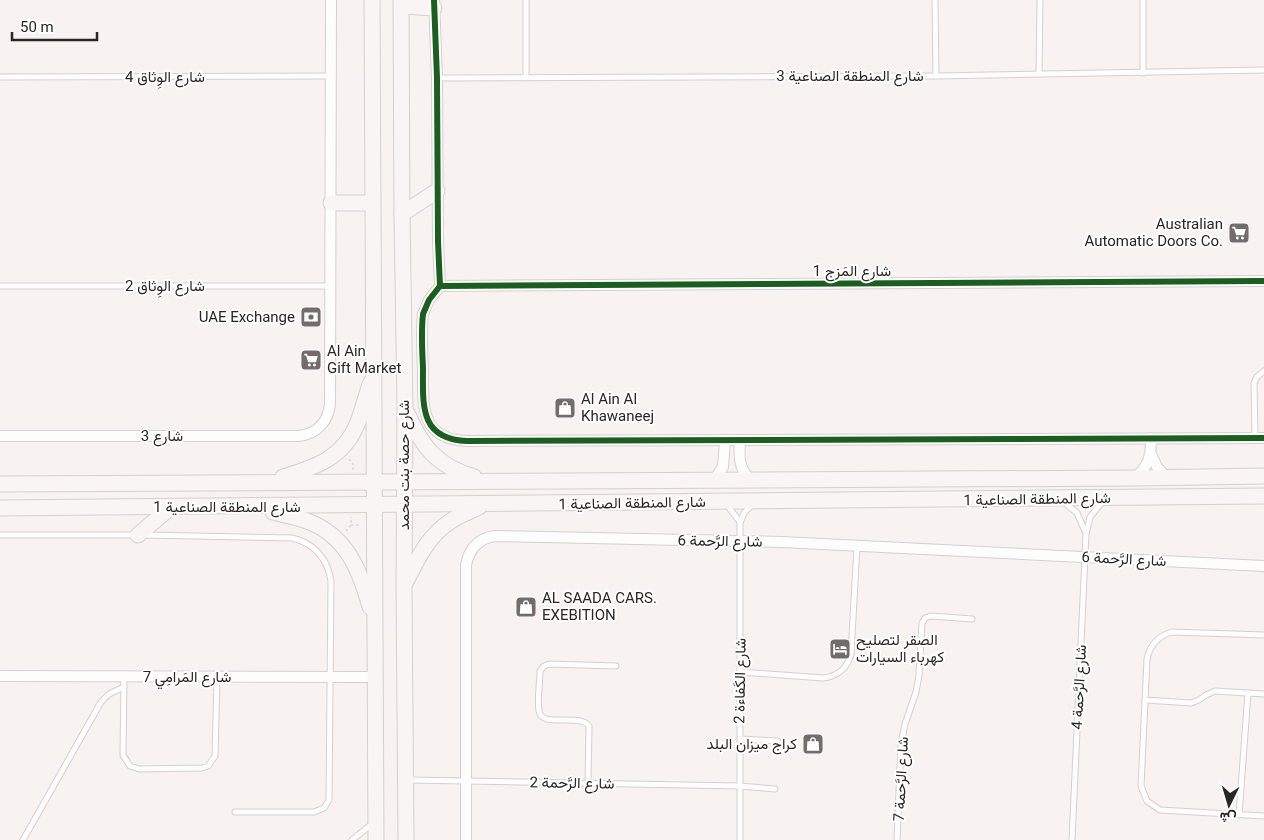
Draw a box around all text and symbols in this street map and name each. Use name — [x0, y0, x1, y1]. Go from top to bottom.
scale bar — [12, 10, 98, 42]
text: 50 m — [20, 18, 54, 36]
street label: شارع المنطقة الصناعية 3 — [776, 67, 924, 87]
street label: شارع الوِثاق 4 — [125, 68, 205, 89]
place label: Australian Automatic Doors Co. — [1084, 215, 1223, 250]
supermarket icon: Australian Automatic Doors Co. — [1227, 221, 1251, 245]
street label: شارع المَزج 1 — [813, 262, 891, 282]
street label: شارع الوِثاق 2 — [125, 277, 205, 298]
bank icon: UAE Exchange — [299, 305, 323, 329]
place label: UAE Exchange — [199, 308, 295, 326]
place label: Al Ain Gift Market — [327, 342, 401, 377]
supermarket icon: Al Ain Gift Market — [299, 348, 323, 372]
place label: Al Ain Al Khawaneej — [581, 390, 654, 425]
shop icon: Al Ain Al Khawaneej — [553, 396, 577, 420]
street label: شارع حصة بنت محمد — [395, 400, 415, 530]
street label: شارع 3 — [141, 427, 183, 447]
street label: شارع المنطقة الصناعية 1 — [963, 489, 1111, 511]
street label: شارع المنطقة الصناعية 1 — [558, 493, 706, 515]
street label: شارع المنطقة الصناعية 1 — [153, 498, 301, 518]
street label: شارع الرَّحمة 6 — [677, 531, 763, 553]
street label: شارع الرَّحمة 6 — [1081, 548, 1167, 572]
place label: AL SAADA CARS. EXEBITION — [542, 589, 657, 624]
shop icon: AL SAADA CARS. EXEBITION — [514, 595, 538, 619]
place label: الصقر لتصليح كهرباء السيارات — [856, 631, 945, 666]
hotel icon: الصقر لتصليح كهرباء السيارات — [828, 637, 852, 661]
street label: شارع الكَفاءة 2 — [730, 638, 752, 724]
street label: شارع الرَّحمة 4 — [1068, 644, 1092, 730]
street label: شارع المَرامِي 7 — [143, 668, 232, 690]
shop icon: كراج ميزان البلد — [801, 732, 825, 756]
place label: كراج ميزان البلد — [707, 735, 797, 755]
street label: شارع الرَّحمة 7 — [890, 736, 914, 822]
street label: شارع الرَّحمة 2 — [529, 773, 615, 795]
north arrow — [1204, 780, 1254, 830]
text: ش — [1219, 808, 1237, 827]

